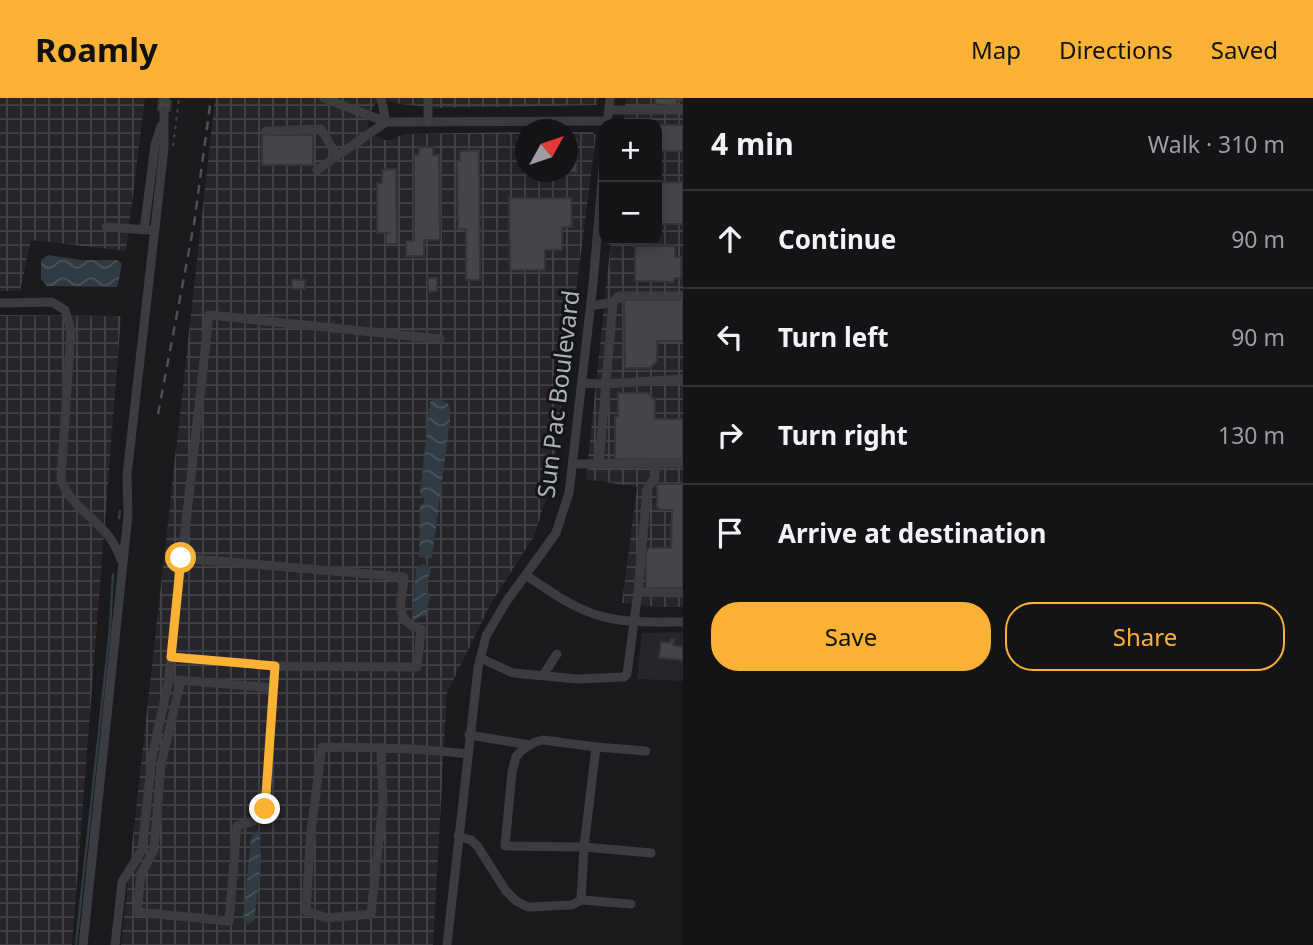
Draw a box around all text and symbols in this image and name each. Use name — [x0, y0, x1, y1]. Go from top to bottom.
text: Roamly — [35, 27, 158, 72]
text: Map — [971, 33, 1021, 66]
text: Directions — [1059, 33, 1173, 66]
text: Saved — [1211, 33, 1278, 66]
north arrow — [515, 119, 578, 182]
map controls — [599, 119, 662, 245]
button: + — [599, 119, 662, 182]
text: 4 min — [711, 123, 794, 164]
text: Walk · 310 m — [1148, 128, 1285, 160]
button: − — [599, 182, 662, 245]
icon: ahead — [711, 220, 749, 258]
text: Continue — [778, 221, 896, 257]
text: 90 m — [1231, 223, 1285, 255]
street label: Sun Pac Boulevard — [528, 288, 587, 499]
icon: left — [711, 318, 749, 356]
text: Turn left — [778, 319, 889, 355]
text: 90 m — [1231, 321, 1285, 353]
icon: right — [711, 416, 749, 454]
text: Turn right — [778, 417, 908, 453]
text: 130 m — [1218, 419, 1285, 451]
icon: arrive — [711, 514, 749, 552]
text: Arrive at destination — [778, 515, 1047, 551]
route start — [165, 542, 196, 573]
button: Save — [711, 602, 991, 671]
button: Share — [1005, 602, 1285, 671]
route end — [249, 793, 280, 824]

